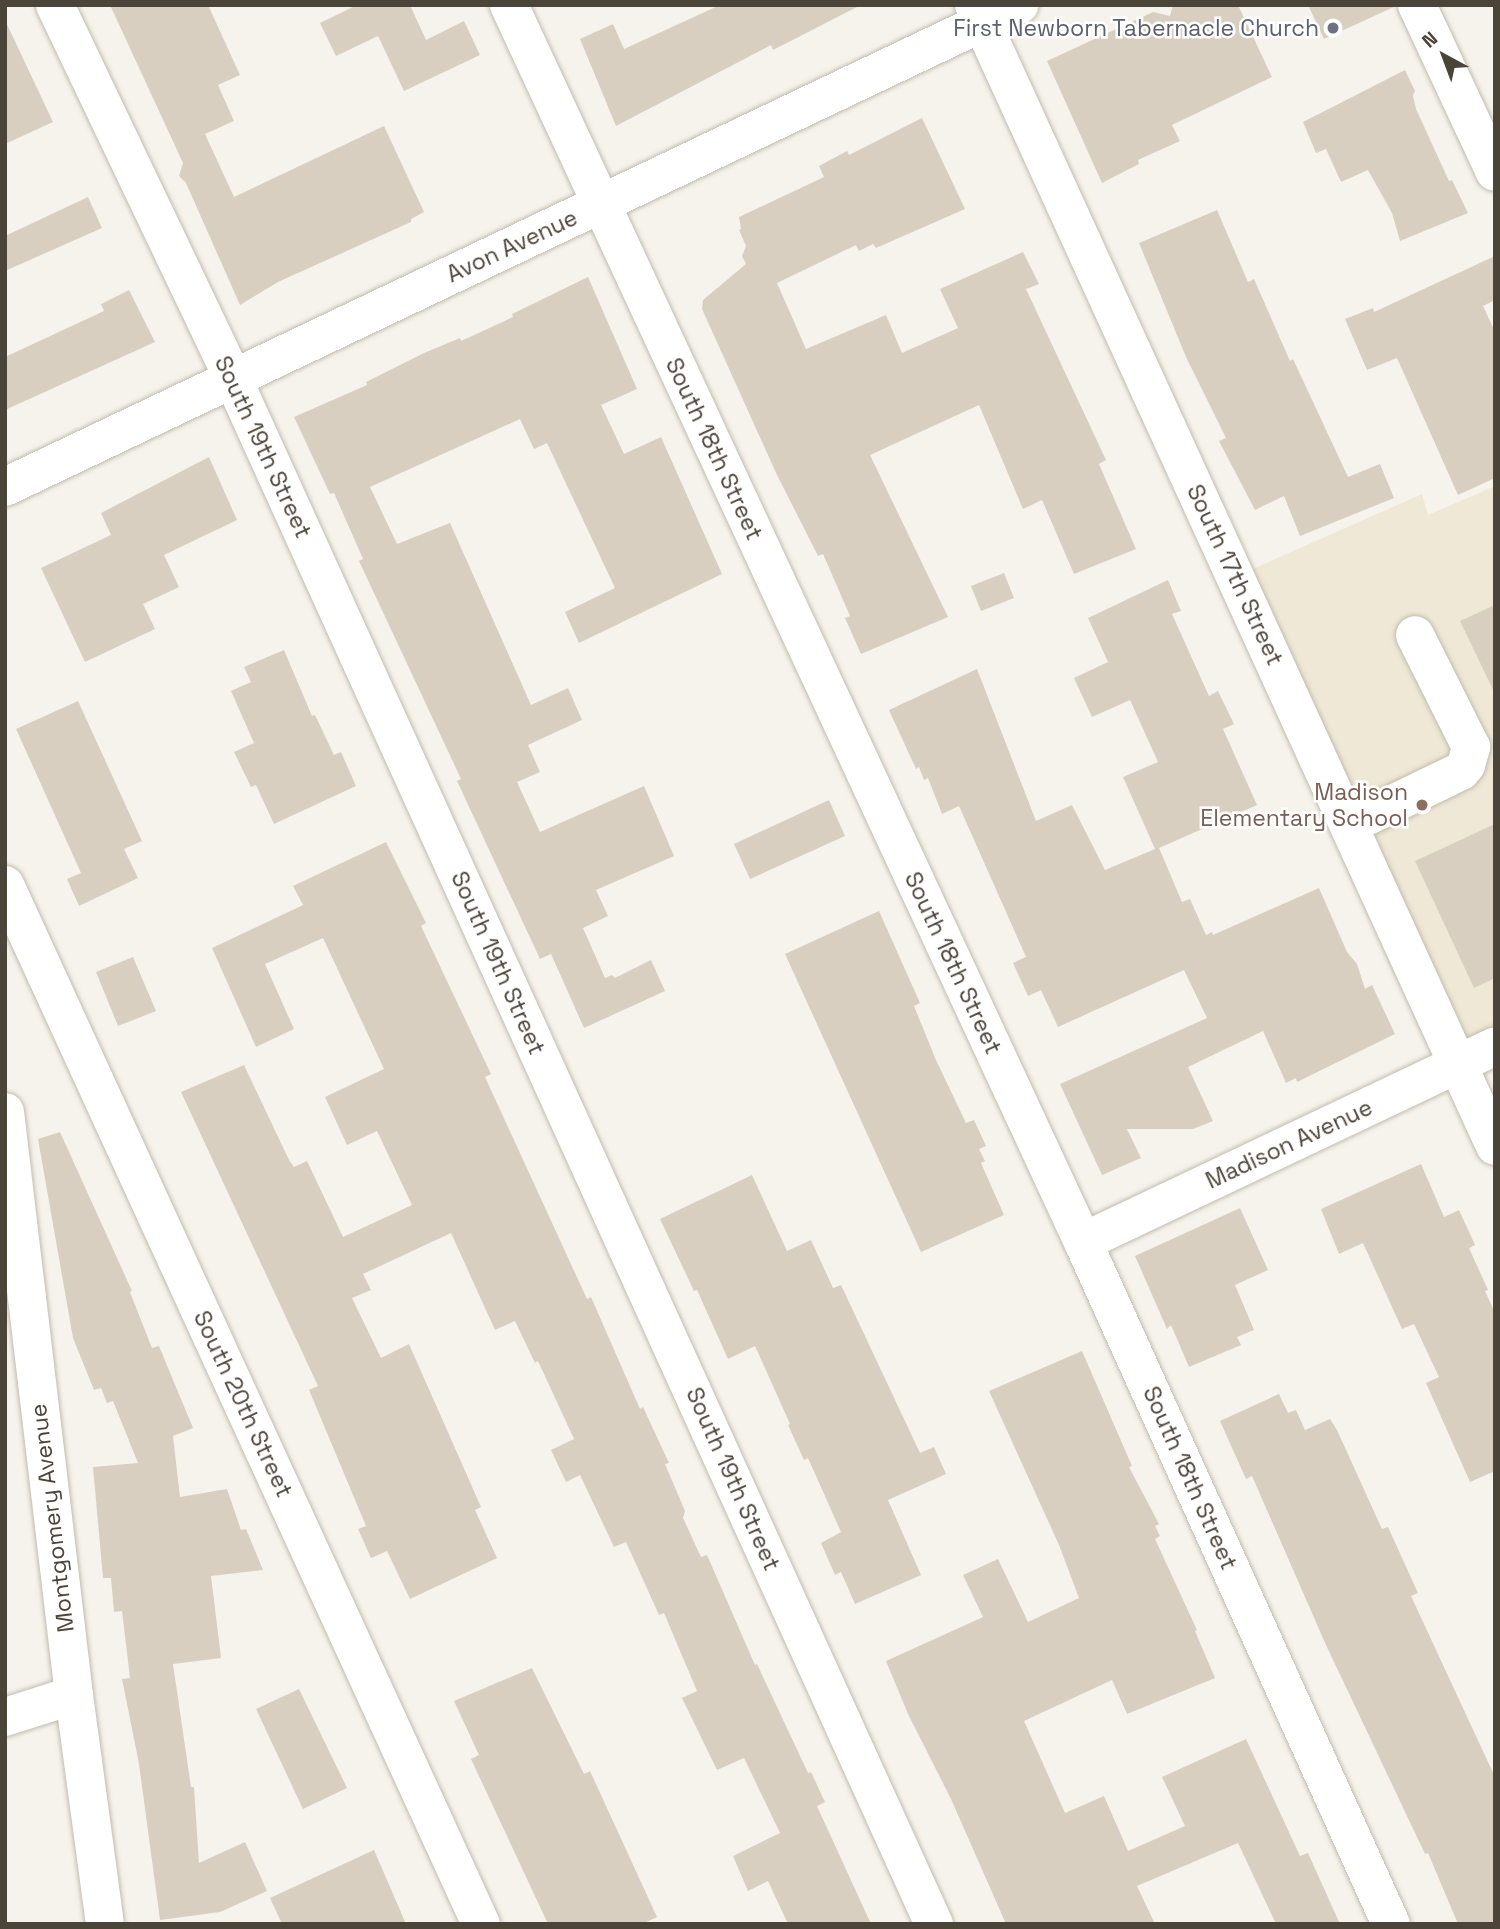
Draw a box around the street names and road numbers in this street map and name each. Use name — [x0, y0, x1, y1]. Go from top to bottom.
street label: Avon Avenue — [442, 204, 582, 288]
street label: South 19th Street — [209, 352, 317, 542]
street label: South 18th Street — [660, 354, 768, 544]
street label: South 17th Street — [1181, 480, 1289, 670]
street label: South 19th Street — [445, 867, 551, 1059]
street label: South 18th Street — [899, 868, 1007, 1058]
street label: Madison Avenue — [1201, 1093, 1377, 1195]
street label: South 20th Street — [188, 1306, 298, 1502]
street label: South 18th Street — [1137, 1382, 1243, 1574]
street label: South 19th Street — [680, 1383, 786, 1575]
street label: Montgomery Avenue — [24, 1402, 80, 1634]

